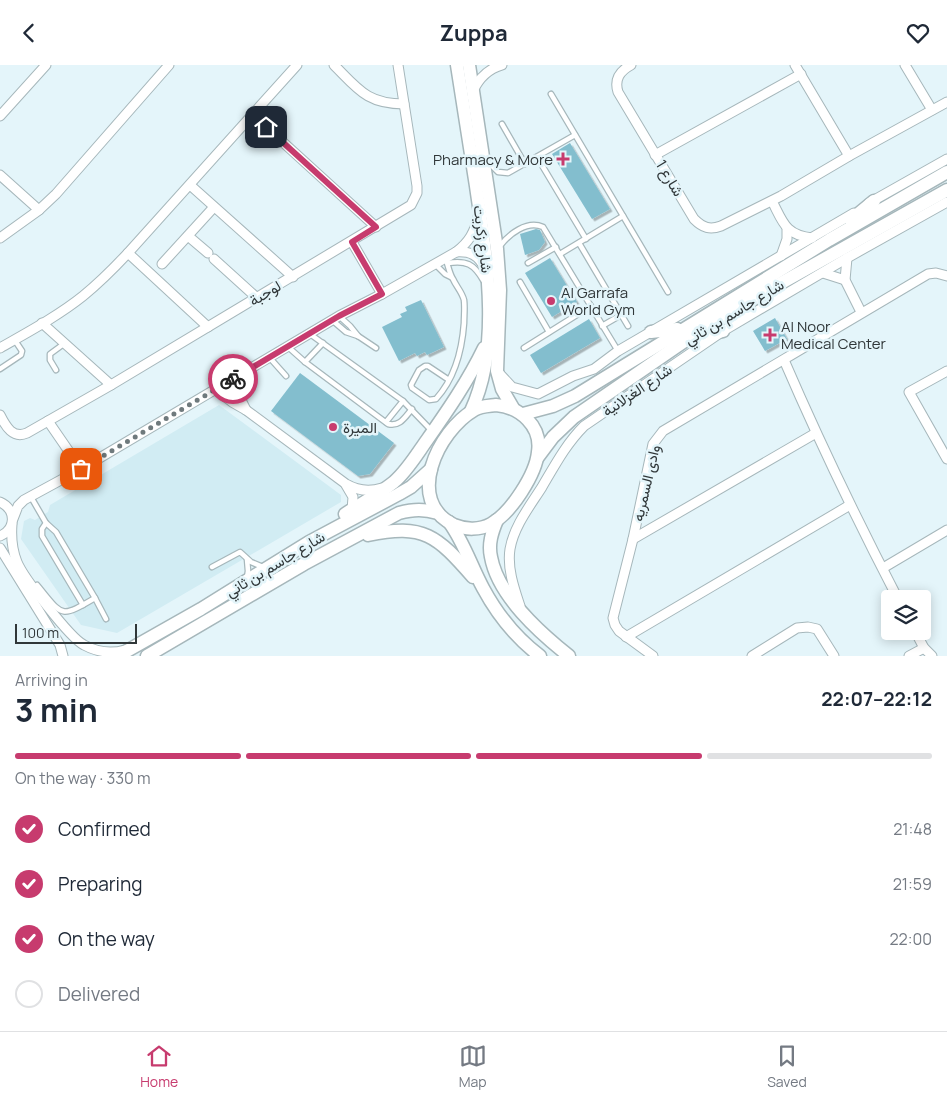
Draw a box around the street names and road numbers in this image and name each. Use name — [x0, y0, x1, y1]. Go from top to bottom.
street label: شارع 1 — [650, 156, 689, 201]
street label: شارع زكريت — [467, 204, 498, 274]
street label: شارع جاسم بن ثاني — [680, 274, 789, 353]
street label: لوجبة — [245, 275, 285, 311]
street label: شارع الغزلانية — [598, 359, 677, 422]
street label: وادى السمريه — [627, 443, 665, 523]
street label: شارع جاسم بن ثاني — [221, 526, 330, 605]

